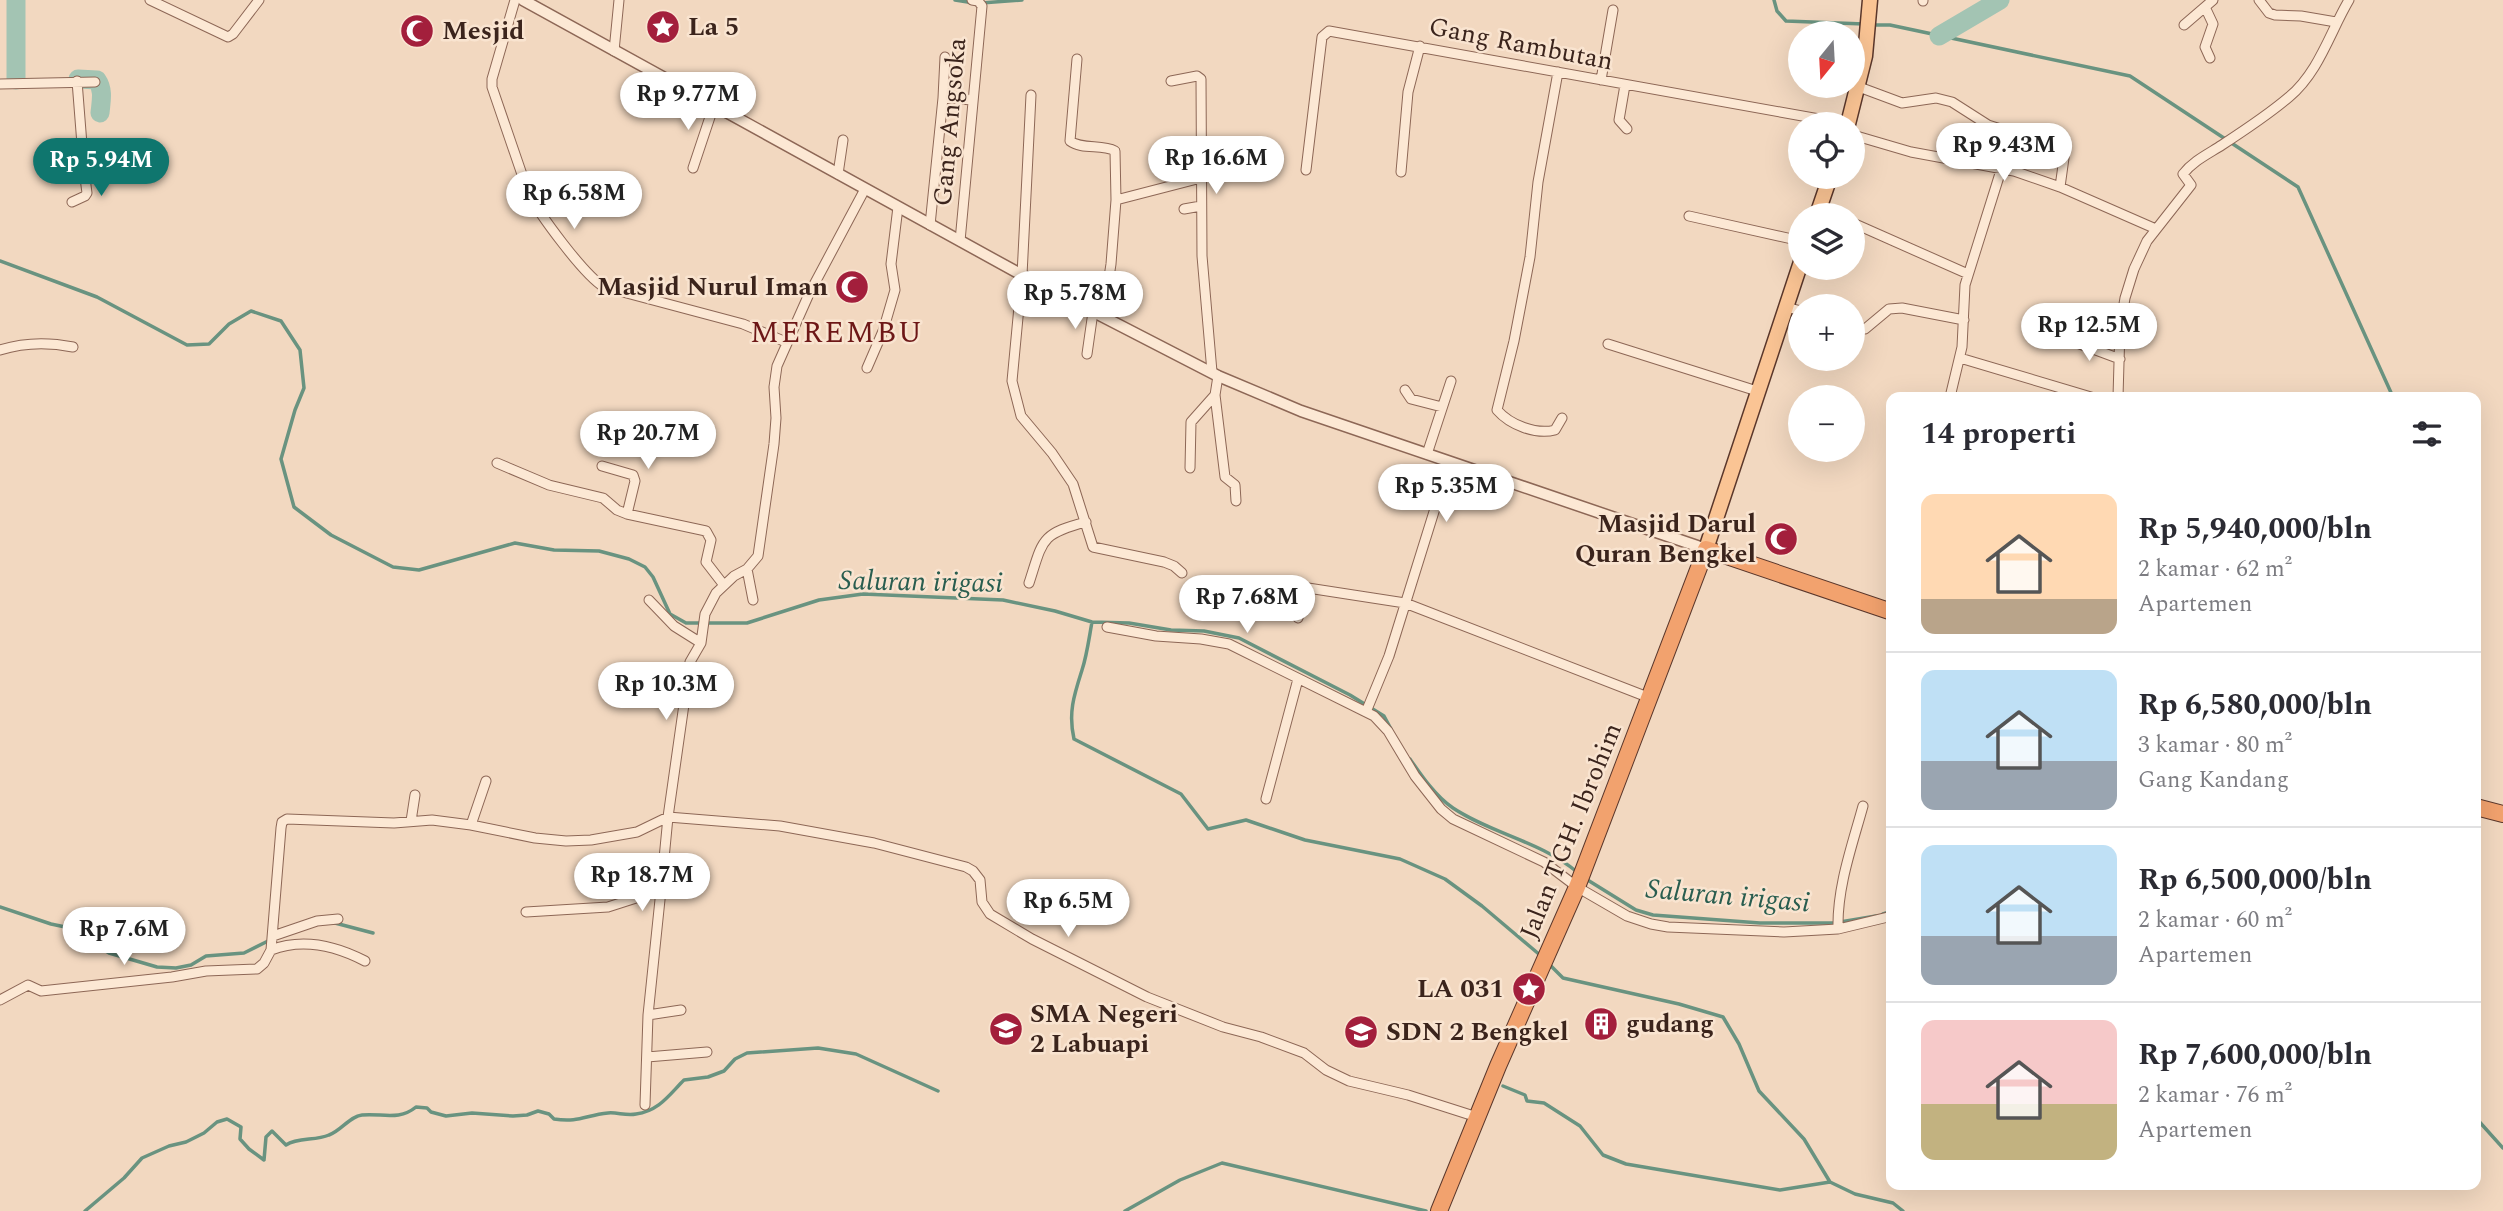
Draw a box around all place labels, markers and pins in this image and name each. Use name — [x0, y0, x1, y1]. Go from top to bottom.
place label: La 5 — [688, 7, 739, 47]
place icon: La 5 — [644, 8, 682, 46]
place label: Mesjid — [442, 11, 525, 51]
mosque icon: Mesjid — [398, 12, 436, 50]
pin: Rp 9.77M — [616, 72, 760, 132]
pin: Rp 9.43M — [1932, 124, 2076, 183]
pin: Rp 16.6M — [1144, 136, 1288, 196]
pin: Rp 5.94M — [29, 138, 173, 198]
pin: Rp 6.58M — [502, 172, 646, 231]
place label: Masjid Nurul Iman — [597, 267, 828, 307]
mosque icon: Masjid Nurul Iman — [833, 268, 871, 306]
pin: Rp 5.78M — [1003, 272, 1147, 331]
pin: Rp 12.5M — [2017, 304, 2161, 363]
pin: Rp 20.7M — [576, 412, 720, 471]
pin: Rp 5.35M — [1374, 464, 1518, 524]
place label: Masjid Darul Quran Bengkel — [1575, 504, 1756, 574]
mosque icon: Masjid Darul Quran Bengkel — [1762, 520, 1800, 558]
pin: Rp 7.68M — [1175, 576, 1319, 635]
pin: Rp 10.3M — [594, 662, 738, 722]
pin: Rp 18.7M — [570, 853, 714, 913]
pin: Rp 6.5M — [1003, 880, 1133, 939]
pin: Rp 7.6M — [59, 908, 189, 967]
place label: LA 031 — [1417, 969, 1504, 1009]
place icon: LA 031 — [1510, 970, 1548, 1008]
place label: SMA Negeri 2 Labuapi — [1030, 994, 1178, 1064]
place label: gudang — [1626, 1004, 1714, 1044]
building icon: gudang — [1582, 1005, 1620, 1043]
school or university icon: SMA Negeri 2 Labuapi — [987, 1010, 1025, 1048]
place label: SDN 2 Bengkel — [1386, 1012, 1569, 1052]
school or university icon: SDN 2 Bengkel — [1342, 1013, 1380, 1051]

